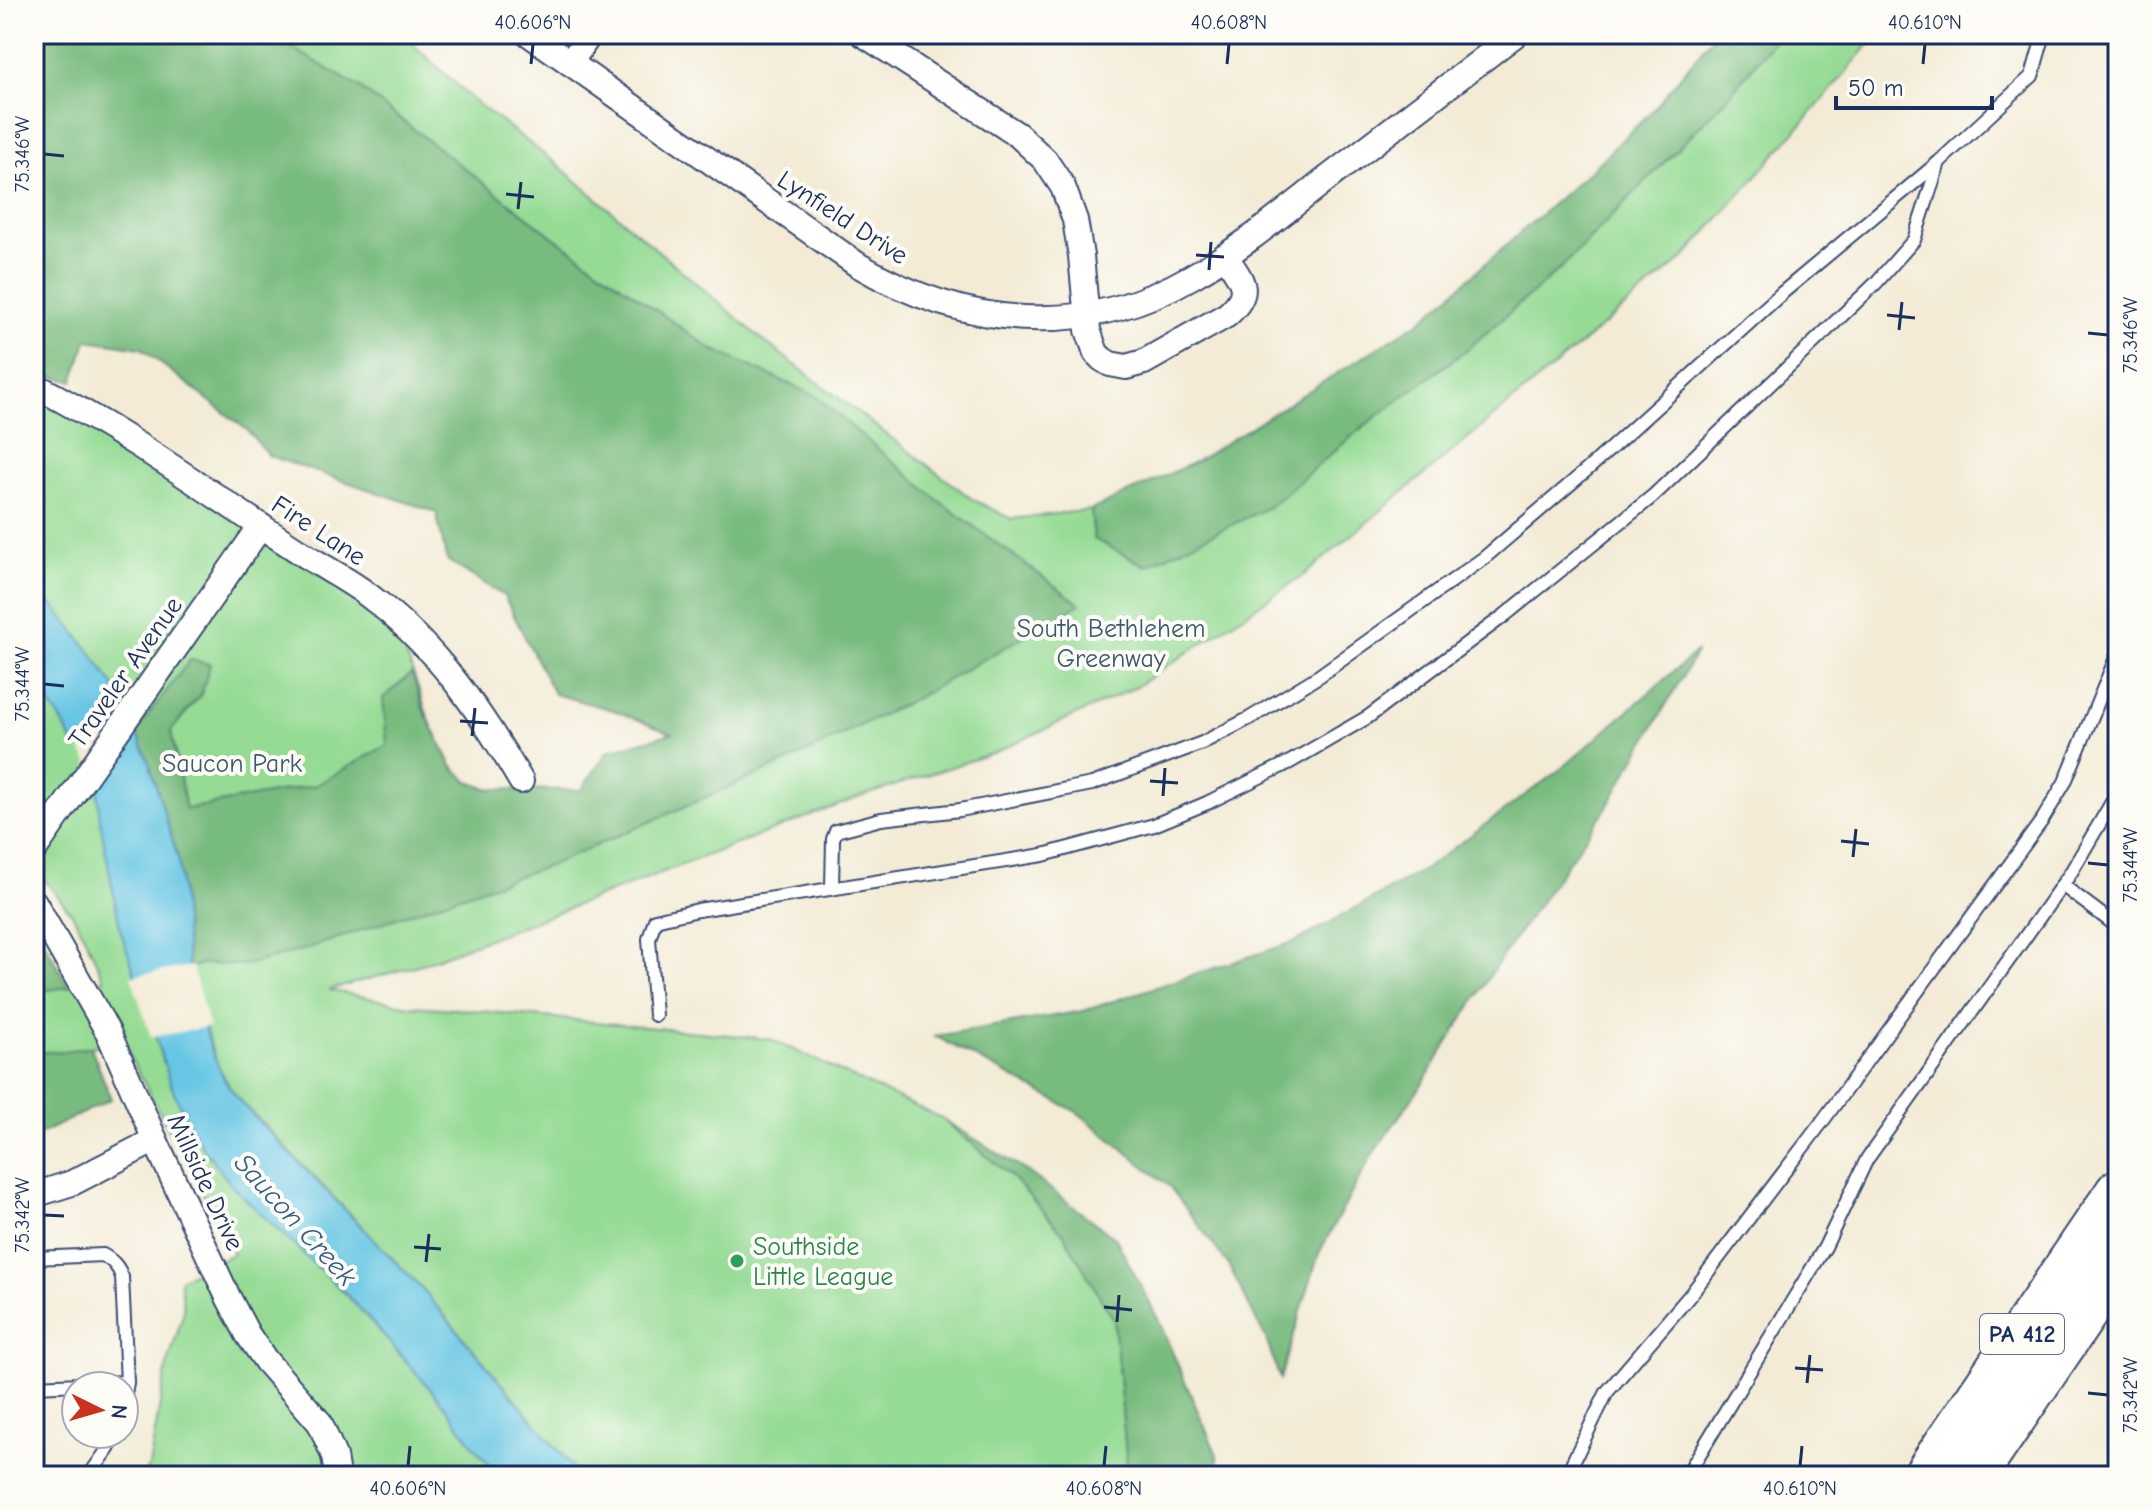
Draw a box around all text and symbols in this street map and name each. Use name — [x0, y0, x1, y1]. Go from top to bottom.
text: 40.606°N — [495, 11, 571, 34]
text: 40.608°N — [1191, 11, 1267, 34]
text: 40.610°N — [1888, 11, 1962, 34]
scale bar — [1836, 60, 1992, 110]
text: 50 m — [1848, 74, 1904, 102]
text: 75.346°W — [11, 115, 34, 192]
street label: Lynfield Drive — [772, 165, 913, 271]
text: 75.346°W — [2119, 296, 2142, 373]
street label: Fire Lane — [266, 489, 371, 572]
street label: Traveler Avenue — [63, 591, 189, 754]
park label: South Bethlehem Greenway — [1016, 614, 1206, 674]
text: 75.344°W — [11, 646, 34, 722]
park label: Saucon Park — [162, 749, 303, 779]
text: 75.344°W — [2119, 827, 2142, 903]
street label: Millside Drive — [160, 1109, 250, 1255]
water label: Saucon Creek — [228, 1147, 363, 1293]
text: 75.342°W — [11, 1176, 34, 1253]
place label: Southside Little League — [753, 1232, 893, 1292]
marker: Southside Little League — [728, 1252, 746, 1270]
road number: PA 412 — [1980, 1314, 2064, 1354]
text: 75.342°W — [2119, 1356, 2142, 1433]
north arrow — [60, 1370, 140, 1450]
text: N — [105, 1403, 133, 1420]
text: 40.606°N — [370, 1477, 446, 1500]
text: 40.608°N — [1066, 1477, 1142, 1500]
text: 40.610°N — [1763, 1477, 1837, 1500]

